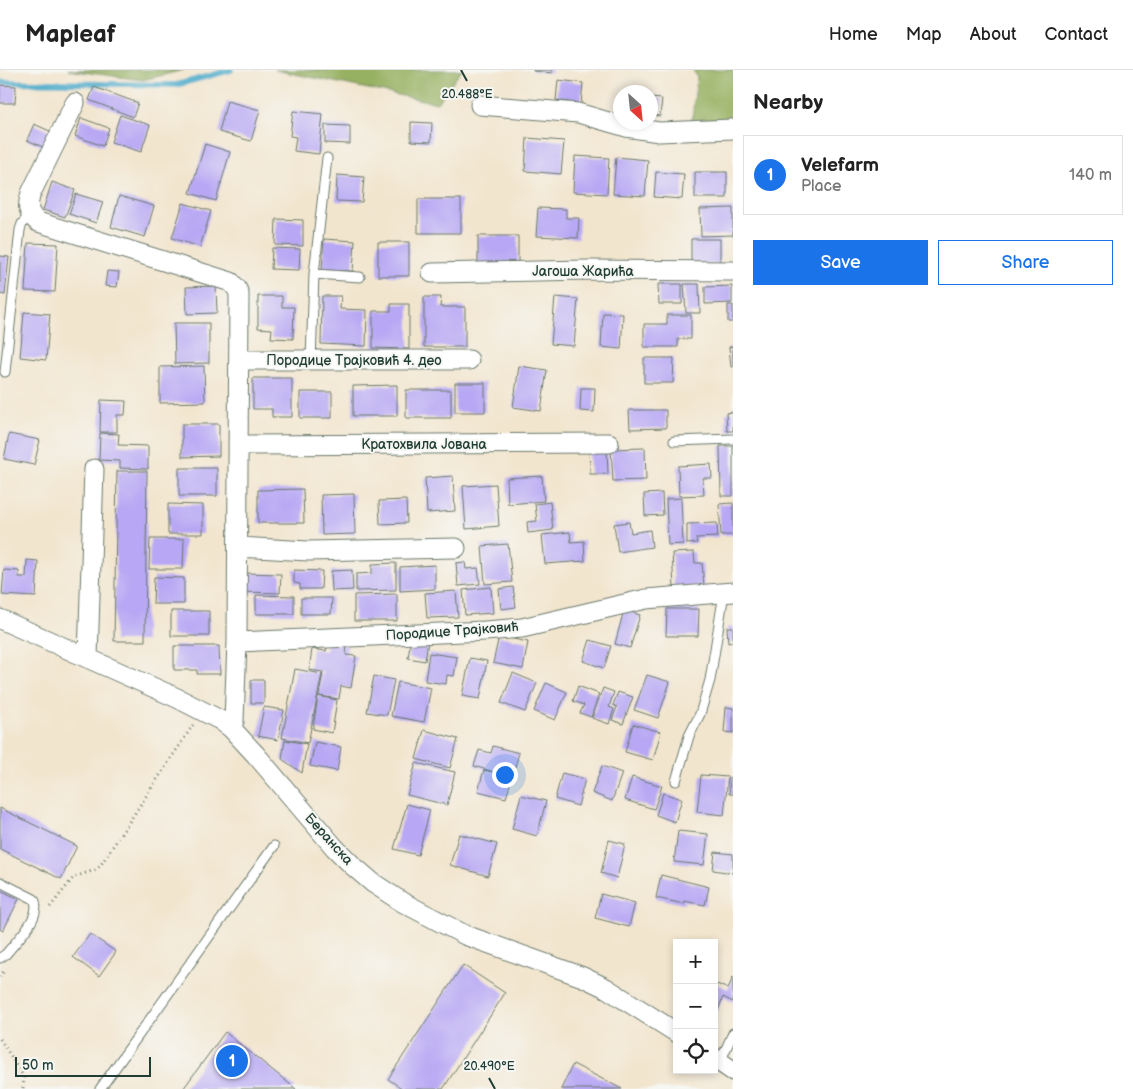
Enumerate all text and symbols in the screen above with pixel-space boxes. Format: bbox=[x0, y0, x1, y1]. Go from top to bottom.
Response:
text: Mapleaf bbox=[25, 20, 116, 49]
text: Home bbox=[829, 24, 878, 45]
text: Map bbox=[906, 24, 942, 45]
text: About bbox=[970, 24, 1017, 45]
text: Contact bbox=[1045, 24, 1108, 45]
north arrow bbox=[613, 85, 658, 130]
text: 20.488°E bbox=[441, 87, 493, 102]
text: Nearby bbox=[753, 90, 823, 115]
text: Velefarm bbox=[801, 154, 879, 177]
text: 1 bbox=[767, 166, 773, 185]
text: 140 m bbox=[1069, 166, 1112, 185]
text: Place bbox=[801, 177, 842, 196]
button: Save bbox=[753, 240, 928, 285]
button: Share bbox=[938, 240, 1113, 285]
street label: Јагоша Жарића bbox=[532, 263, 635, 280]
street label: Породице Трајковић 4. део bbox=[266, 352, 442, 369]
street label: Кратохвила Јована bbox=[361, 436, 488, 453]
street label: Породице Трајковић bbox=[385, 618, 519, 644]
your location bbox=[492, 762, 518, 788]
street label: Беранска bbox=[301, 810, 357, 869]
map controls bbox=[673, 939, 718, 1074]
button: + bbox=[673, 939, 718, 984]
button: − bbox=[673, 984, 718, 1029]
button: locate bbox=[673, 1029, 718, 1074]
pin: 1 bbox=[216, 1042, 248, 1080]
scale bar bbox=[15, 1054, 151, 1077]
text: 50 m bbox=[22, 1057, 54, 1074]
text: 20.490°E bbox=[463, 1059, 515, 1074]

